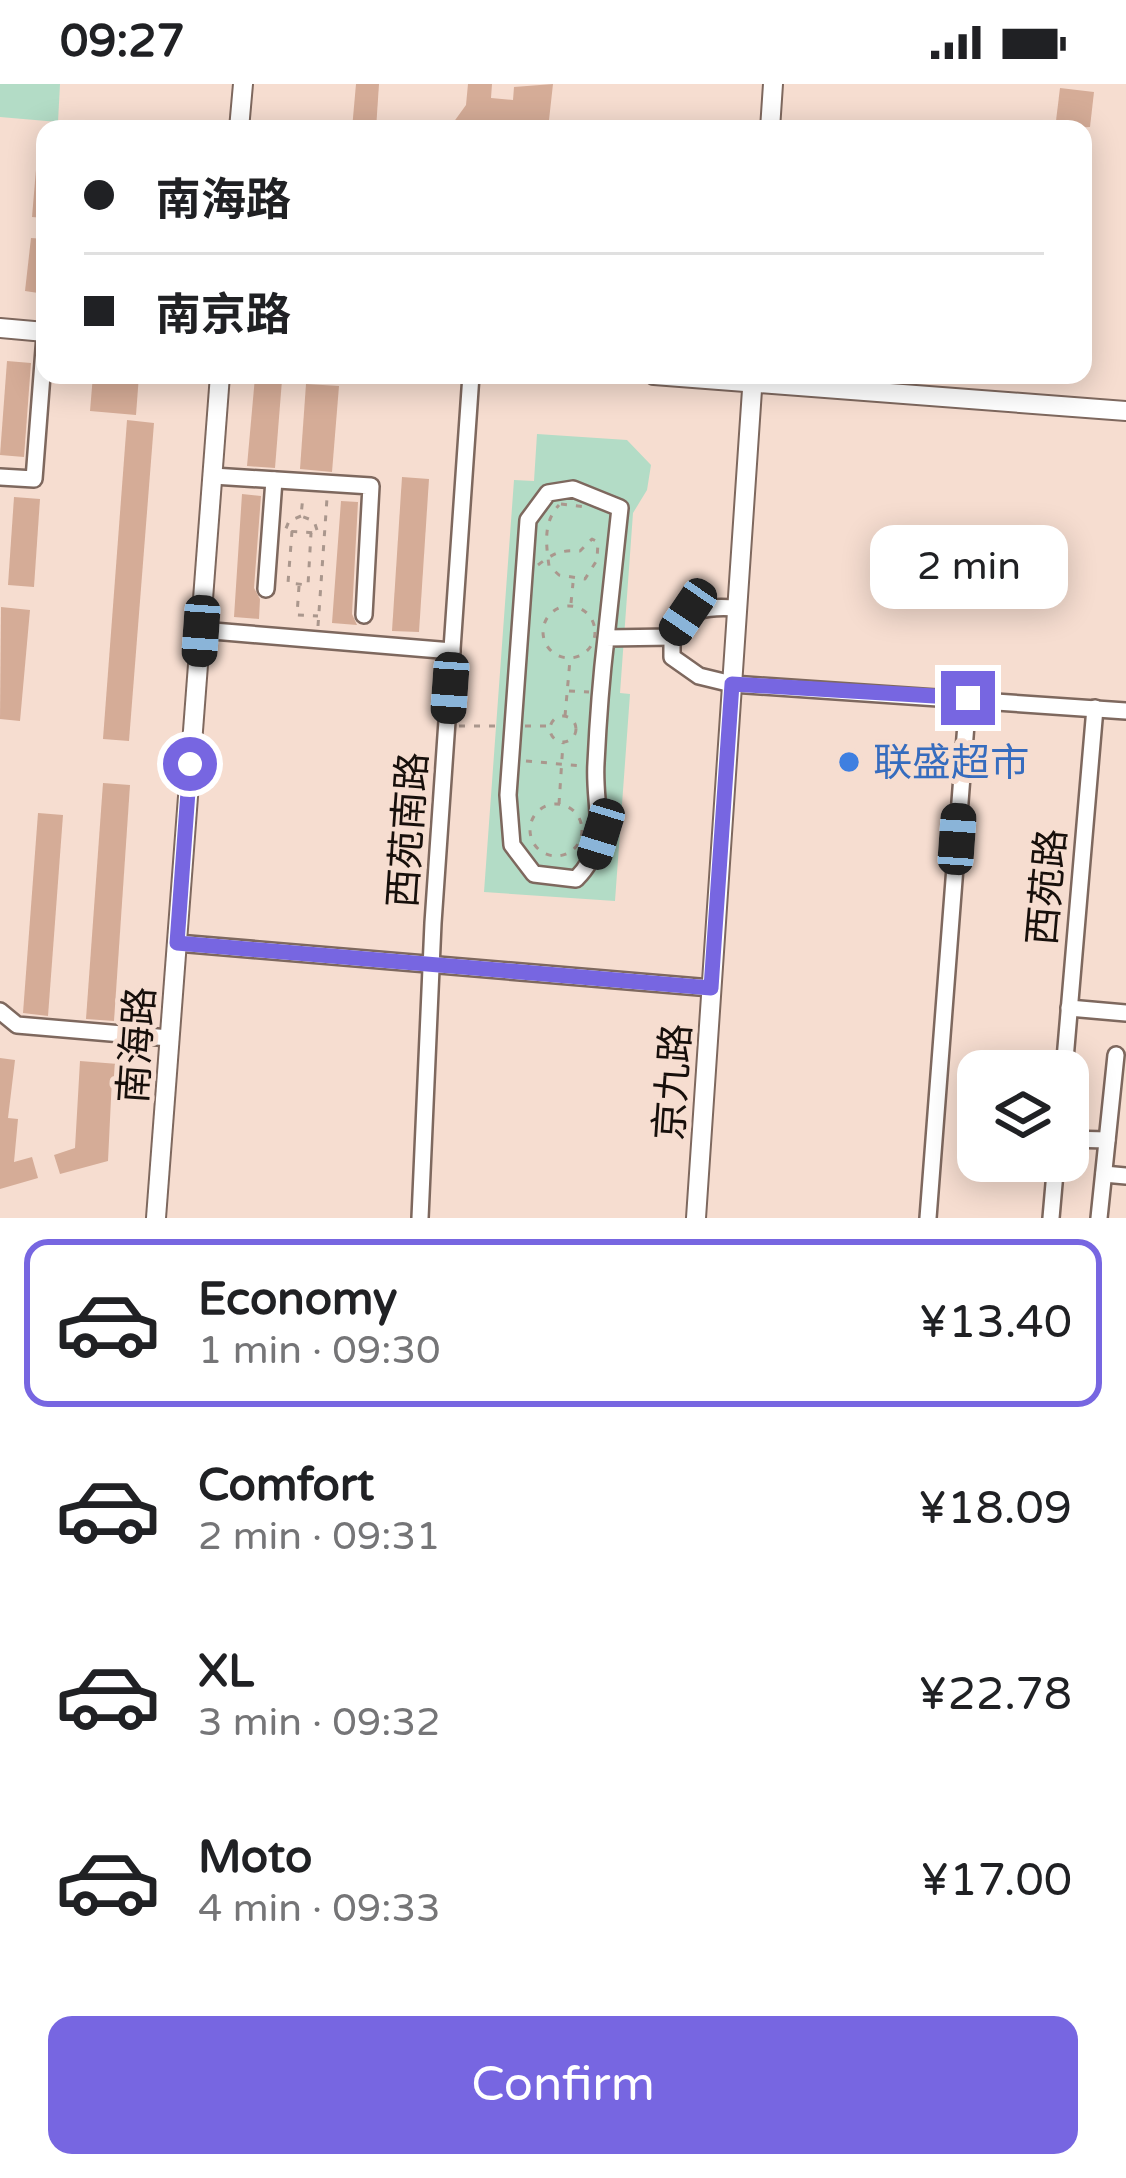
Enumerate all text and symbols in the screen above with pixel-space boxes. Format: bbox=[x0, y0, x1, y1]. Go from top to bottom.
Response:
text: 09:27 bbox=[60, 15, 185, 69]
text: 南海路 bbox=[156, 174, 291, 228]
text: 南京路 bbox=[156, 289, 291, 343]
callout: 2 min bbox=[869, 524, 1067, 608]
text: 2 min bbox=[917, 543, 1021, 590]
car bbox=[653, 572, 723, 652]
car bbox=[181, 594, 221, 668]
car bbox=[430, 651, 470, 725]
route end bbox=[941, 671, 995, 725]
route start bbox=[163, 737, 217, 791]
place label: 联盛超市 bbox=[873, 740, 1029, 787]
marker: 联盛超市 bbox=[836, 749, 862, 775]
street label: 西苑南路 bbox=[380, 751, 437, 910]
car bbox=[573, 794, 629, 874]
car bbox=[937, 802, 977, 876]
street label: 西苑路 bbox=[1019, 827, 1076, 947]
street label: 南海路 bbox=[110, 985, 165, 1105]
street label: 京九路 bbox=[646, 1022, 701, 1142]
map controls bbox=[957, 1050, 1089, 1182]
button: layers bbox=[957, 1050, 1089, 1182]
icon: car bbox=[54, 1269, 162, 1377]
text: Economy bbox=[198, 1273, 397, 1327]
text: ¥13.40 bbox=[919, 1296, 1072, 1350]
text: 1 min · 09:30 bbox=[198, 1327, 440, 1374]
icon: car bbox=[54, 1455, 162, 1563]
text: Comfort bbox=[198, 1459, 374, 1513]
text: ¥18.09 bbox=[918, 1482, 1072, 1536]
text: 2 min · 09:31 bbox=[198, 1513, 440, 1560]
icon: car bbox=[54, 1641, 162, 1749]
text: XL bbox=[198, 1645, 254, 1699]
text: ¥22.78 bbox=[918, 1668, 1072, 1722]
text: 3 min · 09:32 bbox=[198, 1699, 440, 1746]
icon: car bbox=[54, 1827, 162, 1935]
text: Moto bbox=[198, 1831, 312, 1885]
text: ¥17.00 bbox=[920, 1854, 1072, 1908]
text: 4 min · 09:33 bbox=[198, 1885, 440, 1932]
button: Confirm bbox=[48, 2016, 1078, 2154]

